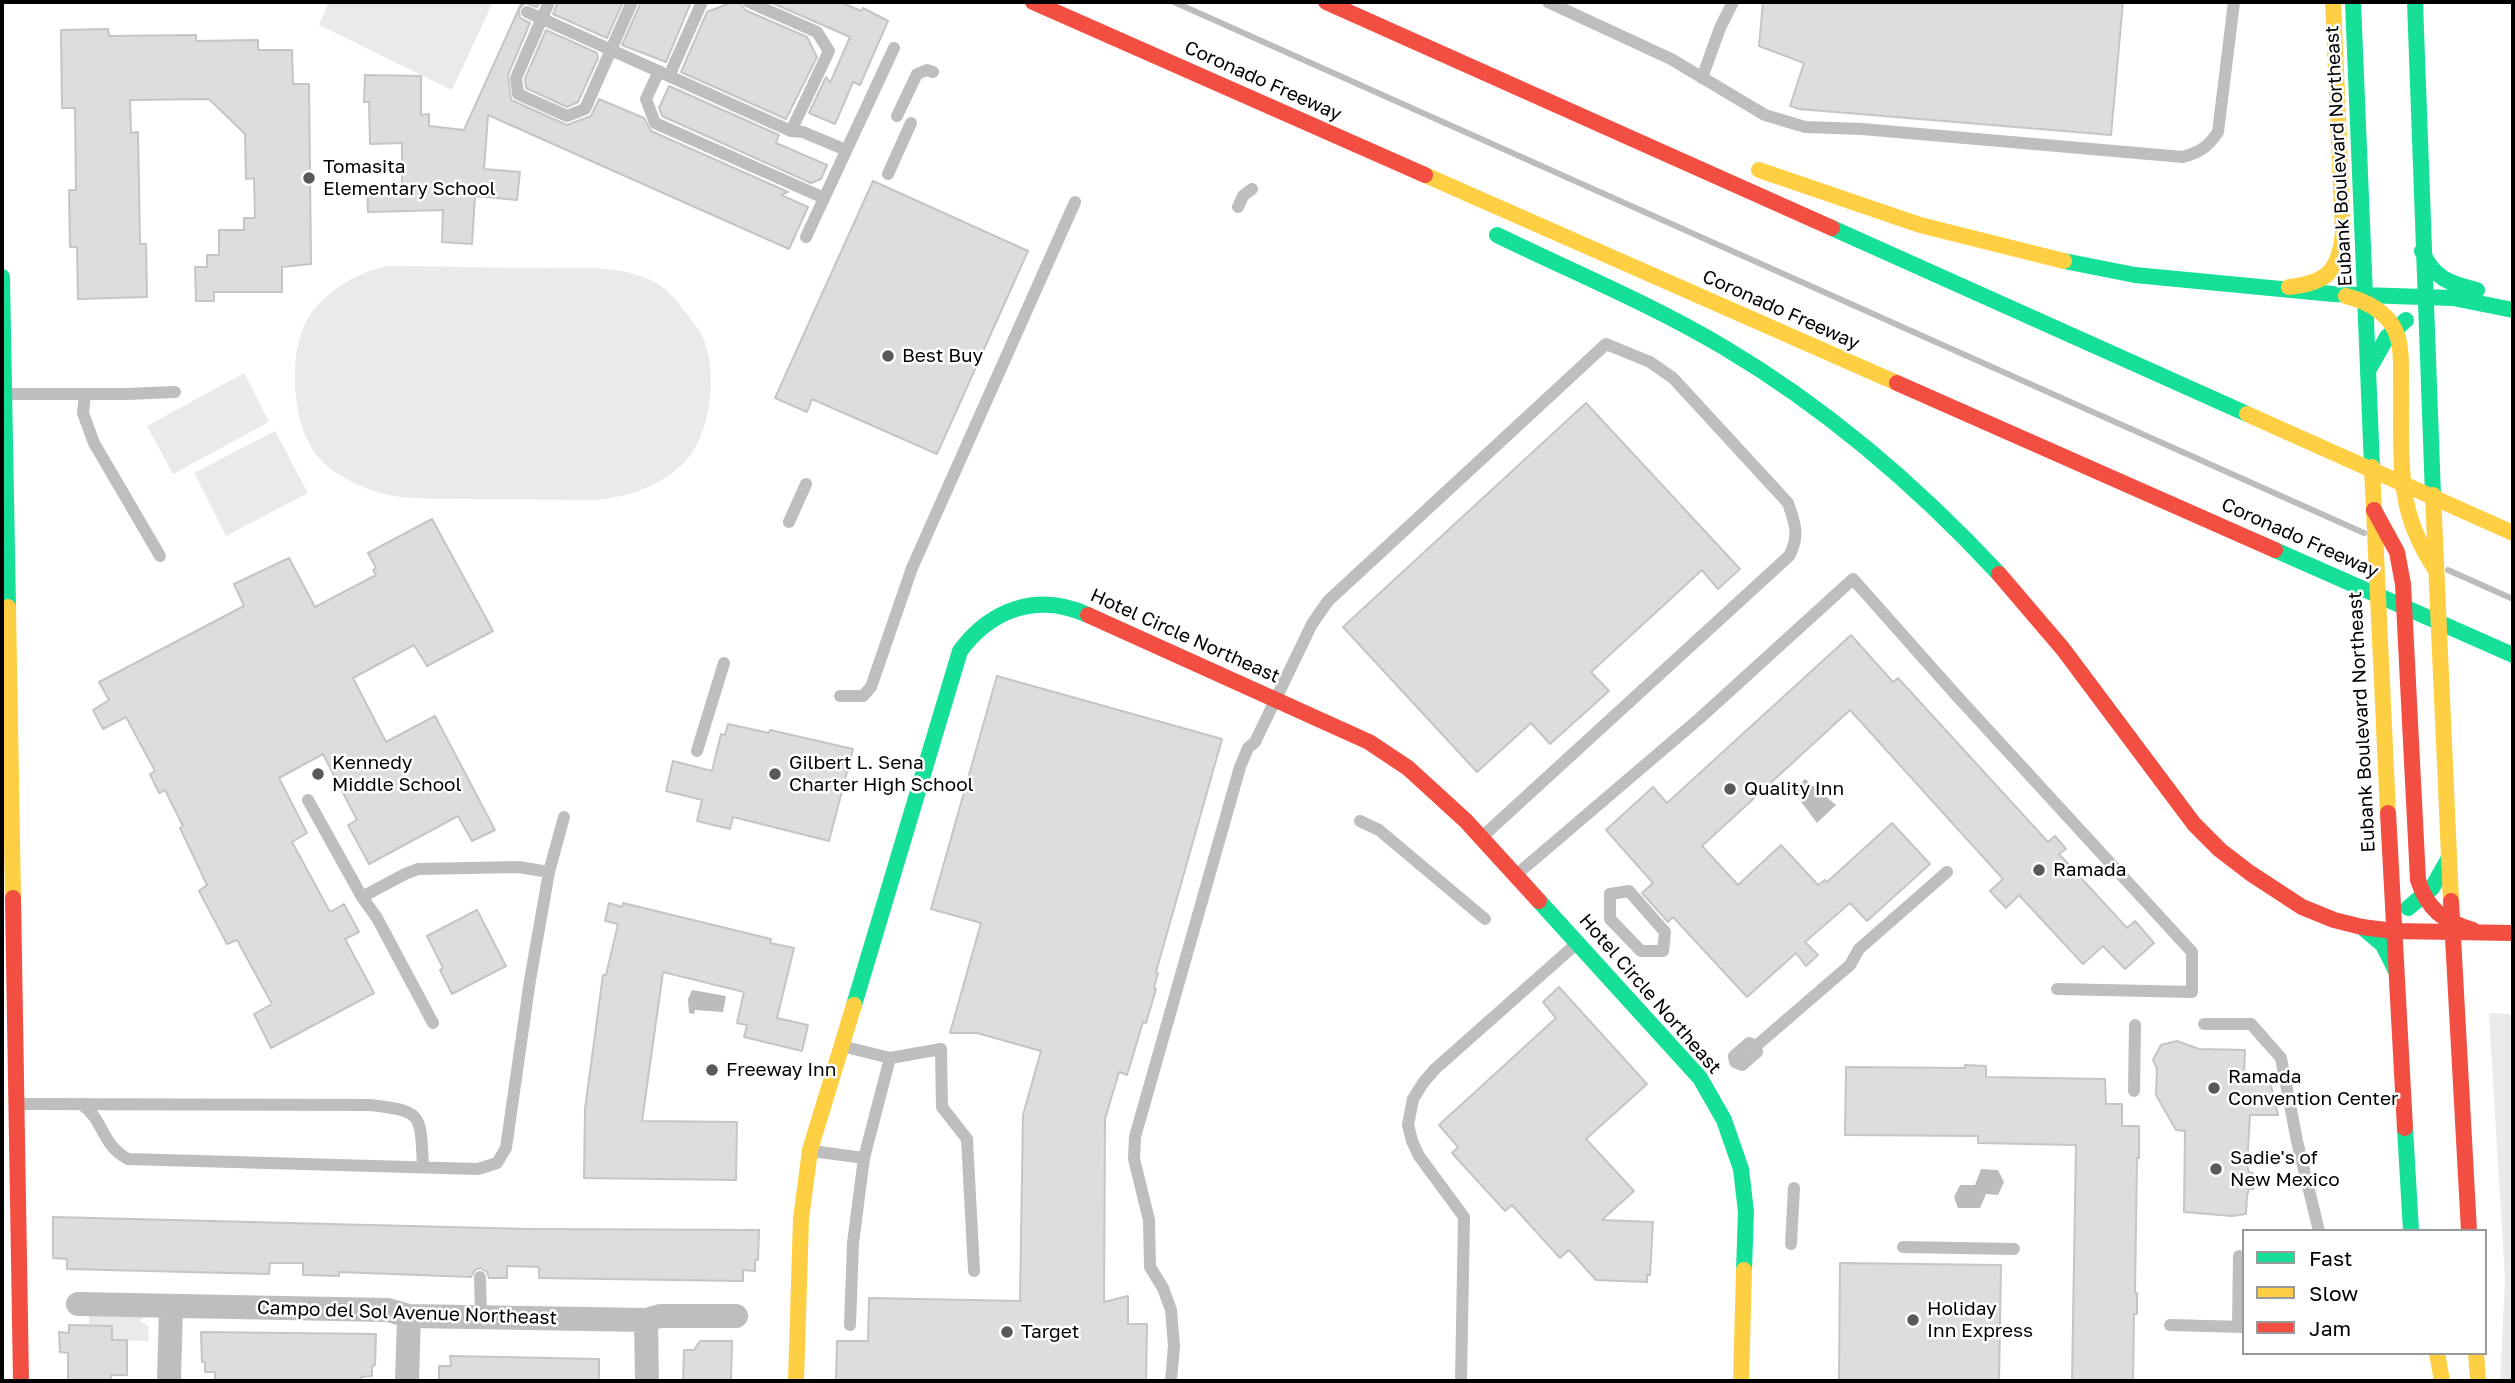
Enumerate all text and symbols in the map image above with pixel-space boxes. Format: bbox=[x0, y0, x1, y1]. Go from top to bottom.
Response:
street label: Eubank Boulevard Northeast bbox=[2321, 25, 2357, 287]
street label: Coronado Freeway bbox=[1181, 36, 1345, 126]
place label: Tomasita Elementary School bbox=[323, 156, 496, 200]
marker: Tomasita Elementary School bbox=[301, 170, 317, 186]
street label: Coronado Freeway bbox=[1699, 265, 1863, 355]
place label: Best Buy bbox=[902, 345, 983, 367]
marker: Best Buy bbox=[880, 348, 896, 364]
street label: Coronado Freeway bbox=[2218, 493, 2382, 583]
street label: Hotel Circle Northeast bbox=[1087, 584, 1283, 688]
street label: Eubank Boulevard Northeast bbox=[2344, 591, 2380, 853]
place label: Kennedy Middle School bbox=[332, 752, 462, 796]
place label: Gilbert L. Sena Charter High School bbox=[789, 752, 974, 796]
marker: Kennedy Middle School bbox=[310, 766, 326, 782]
marker: Gilbert L. Sena Charter High School bbox=[767, 766, 783, 782]
place label: Quality Inn bbox=[1744, 778, 1844, 800]
marker: Quality Inn bbox=[1722, 781, 1738, 797]
place label: Ramada bbox=[2053, 859, 2126, 881]
marker: Ramada bbox=[2031, 862, 2047, 878]
street label: Hotel Circle Northeast bbox=[1574, 909, 1726, 1079]
place label: Freeway Inn bbox=[726, 1059, 836, 1081]
marker: Freeway Inn bbox=[704, 1062, 720, 1078]
place label: Ramada Convention Center bbox=[2228, 1066, 2398, 1110]
marker: Ramada Convention Center bbox=[2206, 1080, 2222, 1096]
place label: Sadie's of New Mexico bbox=[2230, 1147, 2340, 1191]
marker: Sadie's of New Mexico bbox=[2208, 1161, 2224, 1177]
legend bbox=[2242, 1229, 2487, 1355]
text: Fast bbox=[2309, 1245, 2352, 1271]
text: Slow bbox=[2309, 1280, 2358, 1306]
street label: Campo del Sol Avenue Northeast bbox=[256, 1296, 558, 1330]
place label: Holiday Inn Express bbox=[1927, 1298, 2033, 1342]
marker: Holiday Inn Express bbox=[1905, 1312, 1921, 1328]
text: Jam bbox=[2309, 1315, 2351, 1341]
place label: Target bbox=[1021, 1321, 1079, 1343]
marker: Target bbox=[999, 1324, 1015, 1340]

